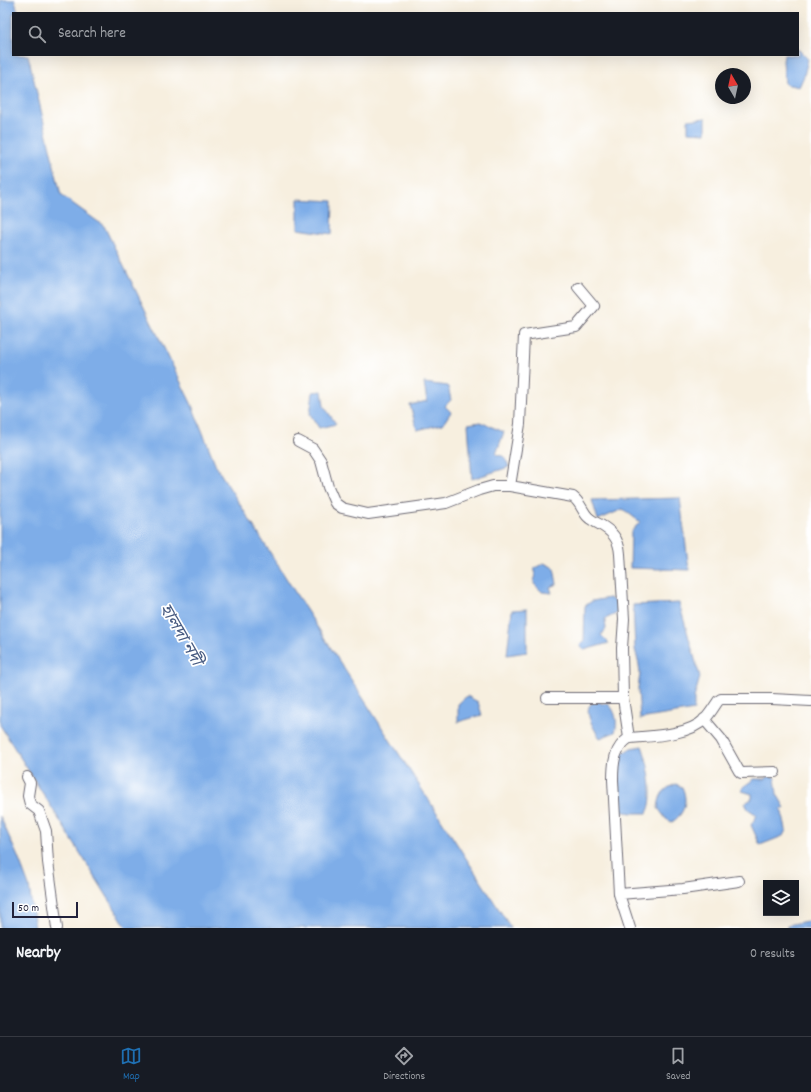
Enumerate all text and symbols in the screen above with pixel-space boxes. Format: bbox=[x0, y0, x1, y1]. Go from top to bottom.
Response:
search box bbox=[12, 12, 799, 56]
icon: search bbox=[26, 23, 48, 45]
text: Search here bbox=[58, 23, 126, 45]
north arrow bbox=[715, 68, 751, 104]
water label: হালদা নদী bbox=[152, 600, 209, 674]
map controls bbox=[763, 880, 799, 916]
button: layers bbox=[763, 880, 799, 916]
scale bar bbox=[12, 900, 78, 919]
text: 50 m bbox=[18, 901, 39, 917]
text: Nearby bbox=[16, 942, 60, 966]
text: 0 results bbox=[750, 945, 795, 964]
tab: Map bbox=[120, 1045, 142, 1085]
tab: Directions bbox=[383, 1045, 425, 1085]
tab: Saved bbox=[666, 1045, 691, 1085]

